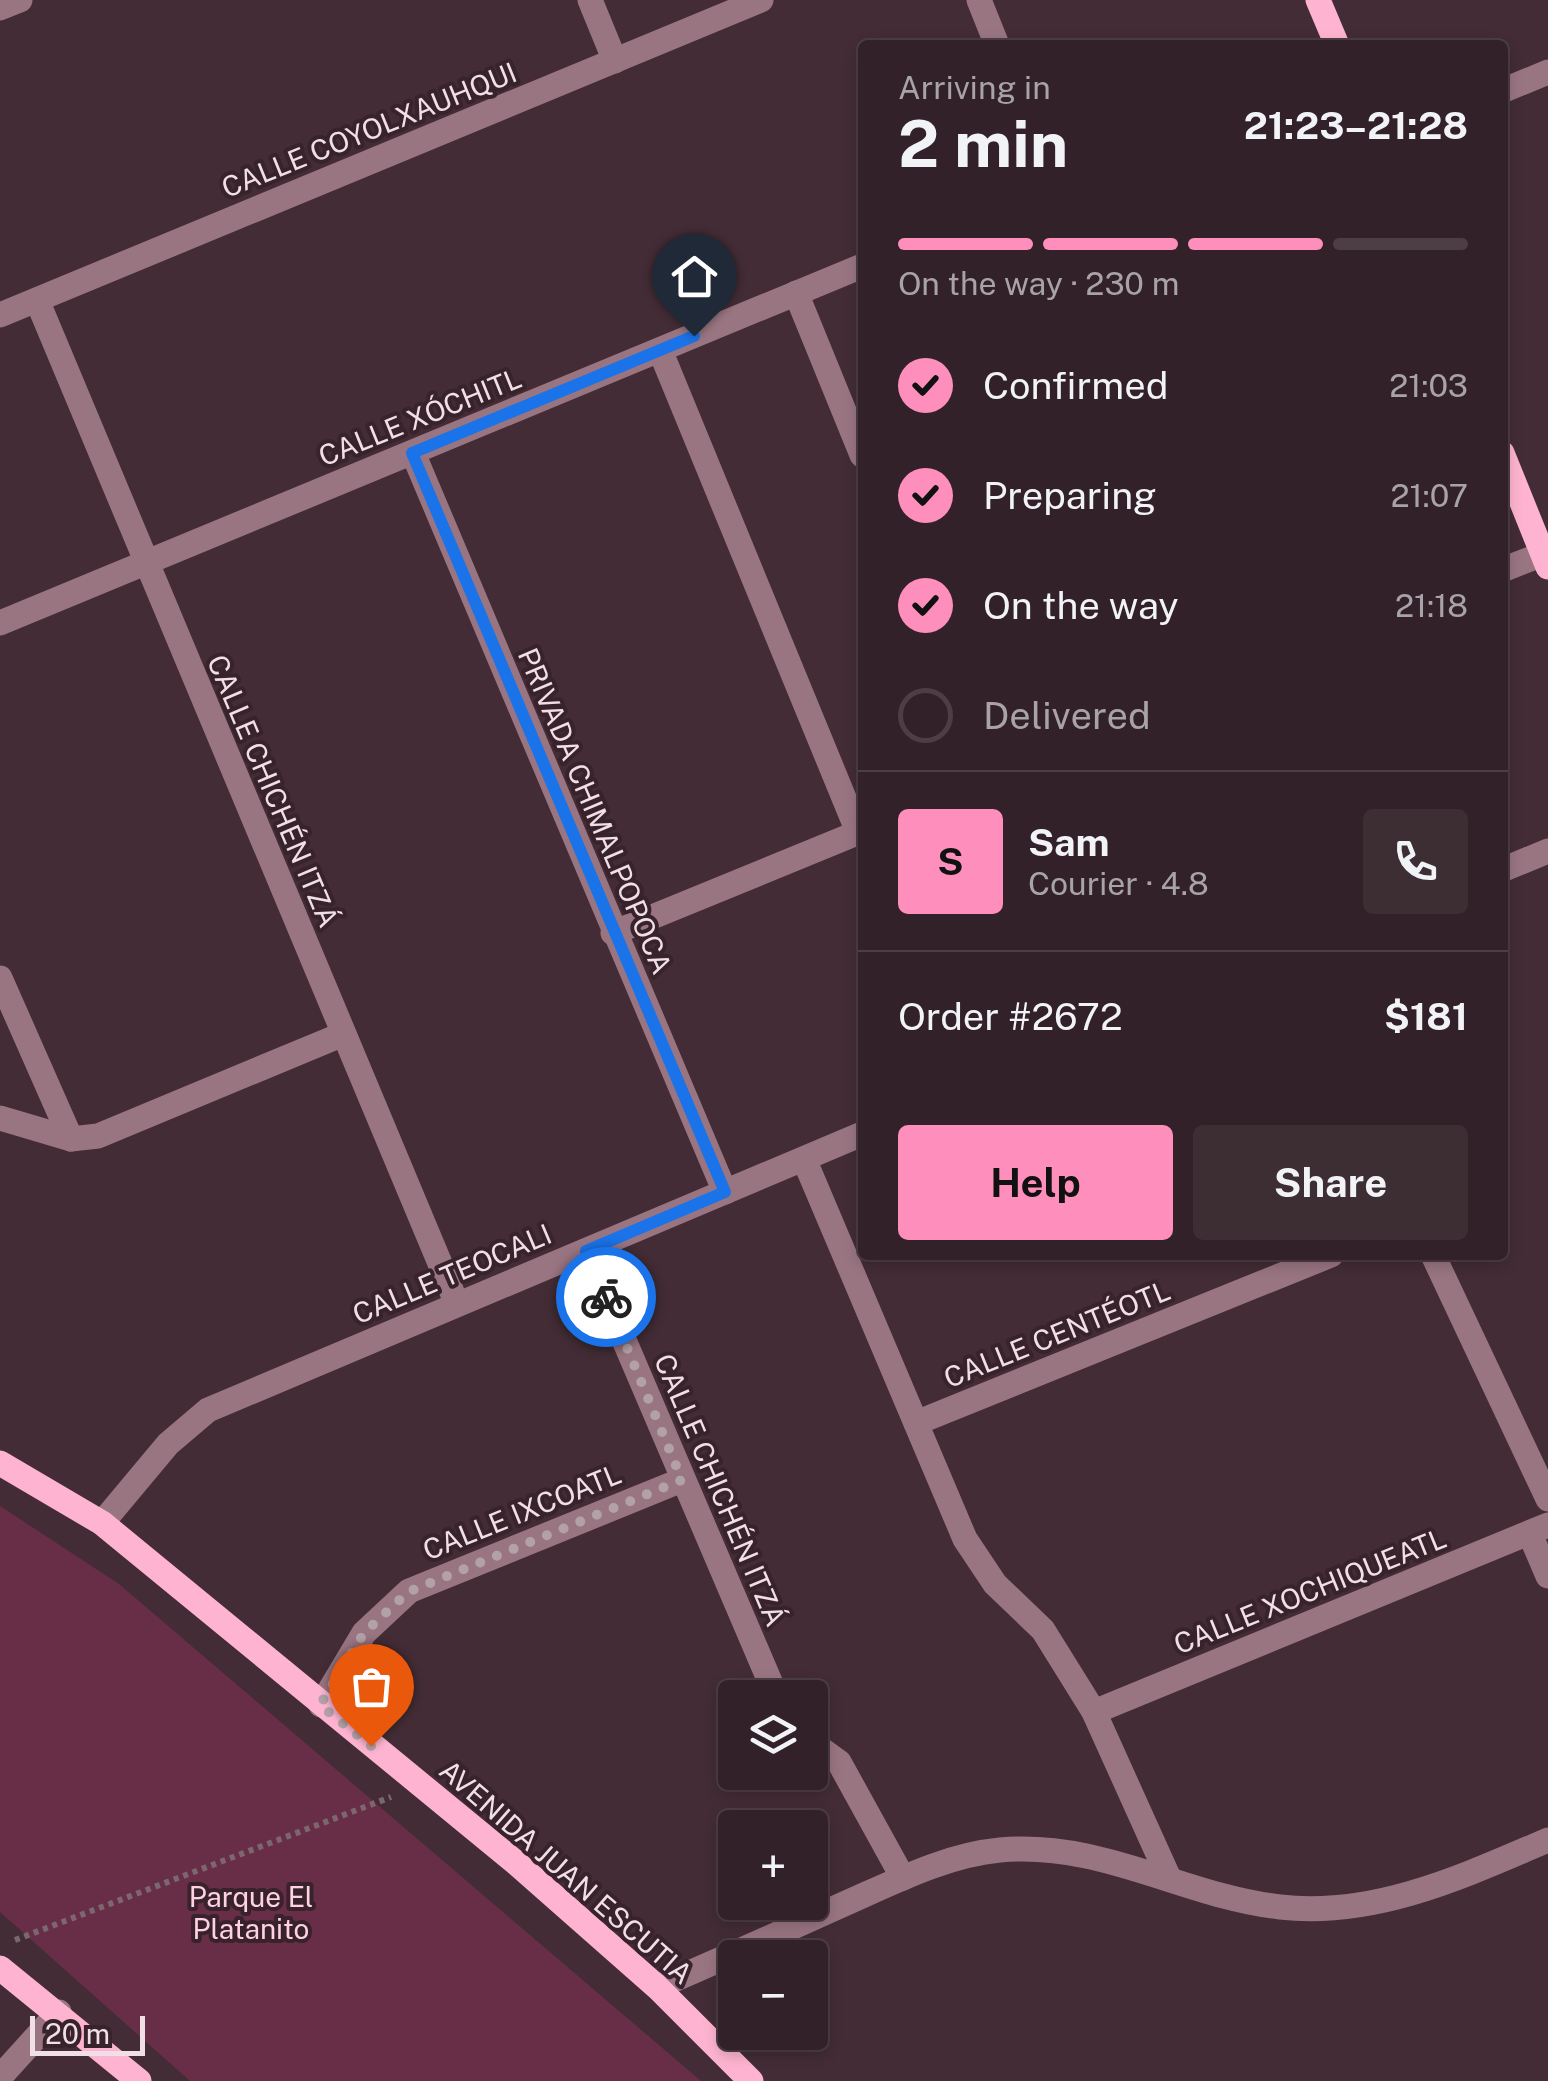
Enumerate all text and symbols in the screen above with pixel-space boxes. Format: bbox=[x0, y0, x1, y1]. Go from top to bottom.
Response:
street label: CALLE COYOLXAUHQUI bbox=[217, 55, 521, 204]
text: Arriving in bbox=[898, 69, 1051, 106]
text: 21:23–21:28 bbox=[1244, 103, 1468, 148]
text: 2 min bbox=[898, 105, 1068, 182]
pin bbox=[652, 234, 737, 337]
icon: home bbox=[667, 249, 722, 304]
text: On the way · 230 m bbox=[898, 265, 1179, 302]
icon: check bbox=[898, 358, 953, 413]
street label: CALLE XÓCHITL bbox=[314, 361, 526, 472]
text: Confirmed bbox=[983, 363, 1168, 408]
text: 21:03 bbox=[1389, 367, 1468, 404]
icon: check bbox=[898, 468, 953, 523]
text: Preparing bbox=[983, 473, 1157, 518]
text: 21:07 bbox=[1390, 477, 1468, 514]
icon: check bbox=[898, 578, 953, 633]
text: On the way bbox=[983, 583, 1179, 628]
text: 21:18 bbox=[1395, 587, 1468, 624]
street label: PRIVADA CHIMALPOPOCA bbox=[512, 643, 679, 979]
street label: CALLE CHICHÉN ITZÁ bbox=[201, 650, 346, 932]
text: Delivered bbox=[983, 693, 1151, 738]
button: phone bbox=[1363, 809, 1468, 914]
text: Sam bbox=[1028, 820, 1110, 865]
text: S bbox=[937, 839, 964, 884]
text: Courier · 4.8 bbox=[1028, 865, 1209, 902]
text: Order #2672 bbox=[898, 994, 1123, 1039]
text: $181 bbox=[1384, 994, 1468, 1039]
button: Help bbox=[898, 1125, 1173, 1240]
button: Share bbox=[1193, 1125, 1468, 1240]
street label: CALLE TEOCALI bbox=[348, 1217, 556, 1330]
courier bbox=[556, 1247, 656, 1347]
icon: bike bbox=[579, 1270, 634, 1325]
street label: CALLE CENTÉOTL bbox=[939, 1273, 1175, 1394]
street label: CALLE CHICHÉN ITZÁ bbox=[648, 1349, 793, 1631]
street label: CALLE IXCOATL bbox=[418, 1457, 626, 1566]
street label: CALLE XOCHIQUEATL bbox=[1169, 1521, 1451, 1660]
pin bbox=[329, 1644, 414, 1747]
icon: bag bbox=[344, 1659, 399, 1714]
map controls bbox=[718, 1680, 828, 2050]
button: layers bbox=[718, 1680, 828, 1790]
street label: AVENIDA JUAN ESCUTIA bbox=[433, 1753, 699, 1990]
button: + bbox=[718, 1810, 828, 1920]
park label: Parque El Platanito bbox=[189, 1880, 313, 1945]
button: − bbox=[718, 1940, 828, 2050]
scale bar bbox=[30, 2011, 145, 2056]
text: 20 m bbox=[45, 2017, 110, 2050]

